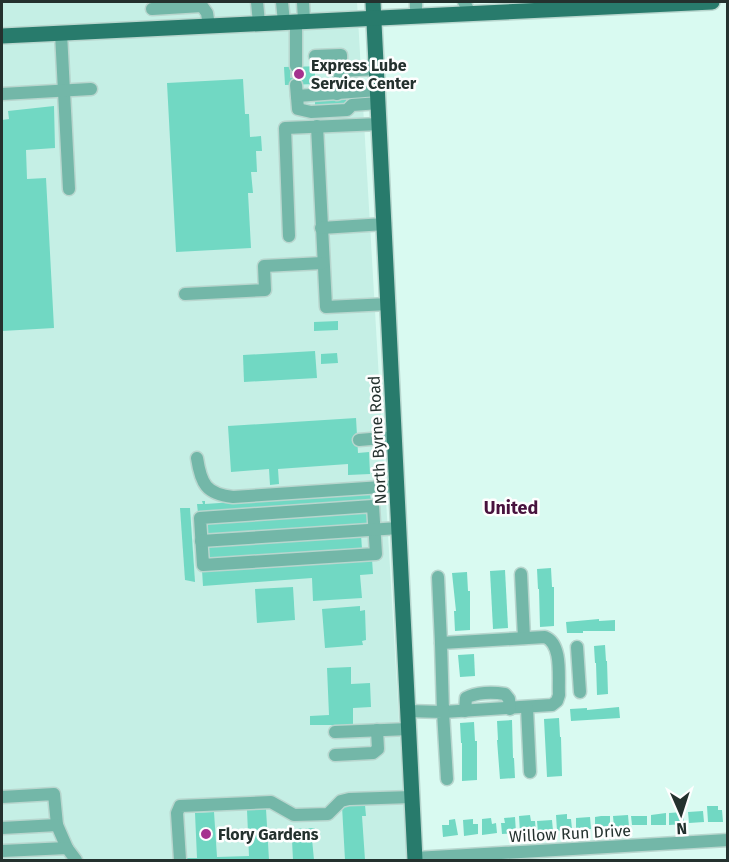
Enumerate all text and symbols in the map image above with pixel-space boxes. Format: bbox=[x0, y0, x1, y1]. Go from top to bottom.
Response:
place label: Express Lube Service Center bbox=[311, 56, 417, 93]
marker: Express Lube Service Center bbox=[292, 67, 306, 81]
street label: North Byrne Road bbox=[365, 375, 390, 505]
district label: United bbox=[484, 497, 538, 519]
north arrow bbox=[651, 784, 711, 844]
text: N bbox=[676, 819, 688, 838]
street label: Willow Run Drive bbox=[509, 821, 632, 846]
place label: Flory Gardens bbox=[218, 825, 319, 844]
marker: Flory Gardens bbox=[199, 827, 213, 841]

